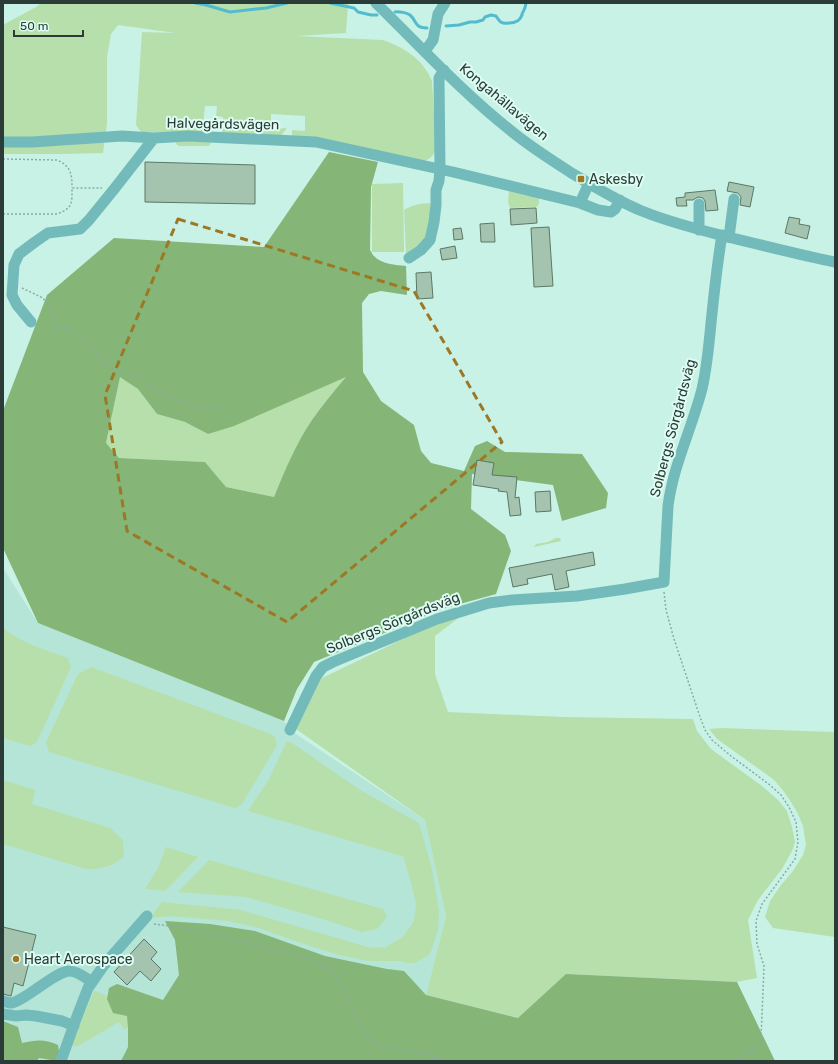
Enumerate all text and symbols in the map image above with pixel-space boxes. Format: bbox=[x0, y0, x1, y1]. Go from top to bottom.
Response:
scale bar bbox=[14, 12, 83, 38]
text: 50 m bbox=[20, 19, 48, 33]
street label: Kongahällavägen bbox=[456, 60, 552, 144]
street label: Halvegårdsvägen bbox=[166, 115, 280, 133]
place label: Askesby bbox=[589, 171, 643, 188]
marker: Askesby bbox=[576, 174, 586, 184]
street label: Solbergs Sörgårdsväg bbox=[646, 357, 700, 499]
street label: Solbergs Sörgårdsväg bbox=[324, 588, 462, 658]
place label: Heart Aerospace bbox=[24, 951, 133, 968]
marker: Heart Aerospace bbox=[11, 954, 21, 964]

